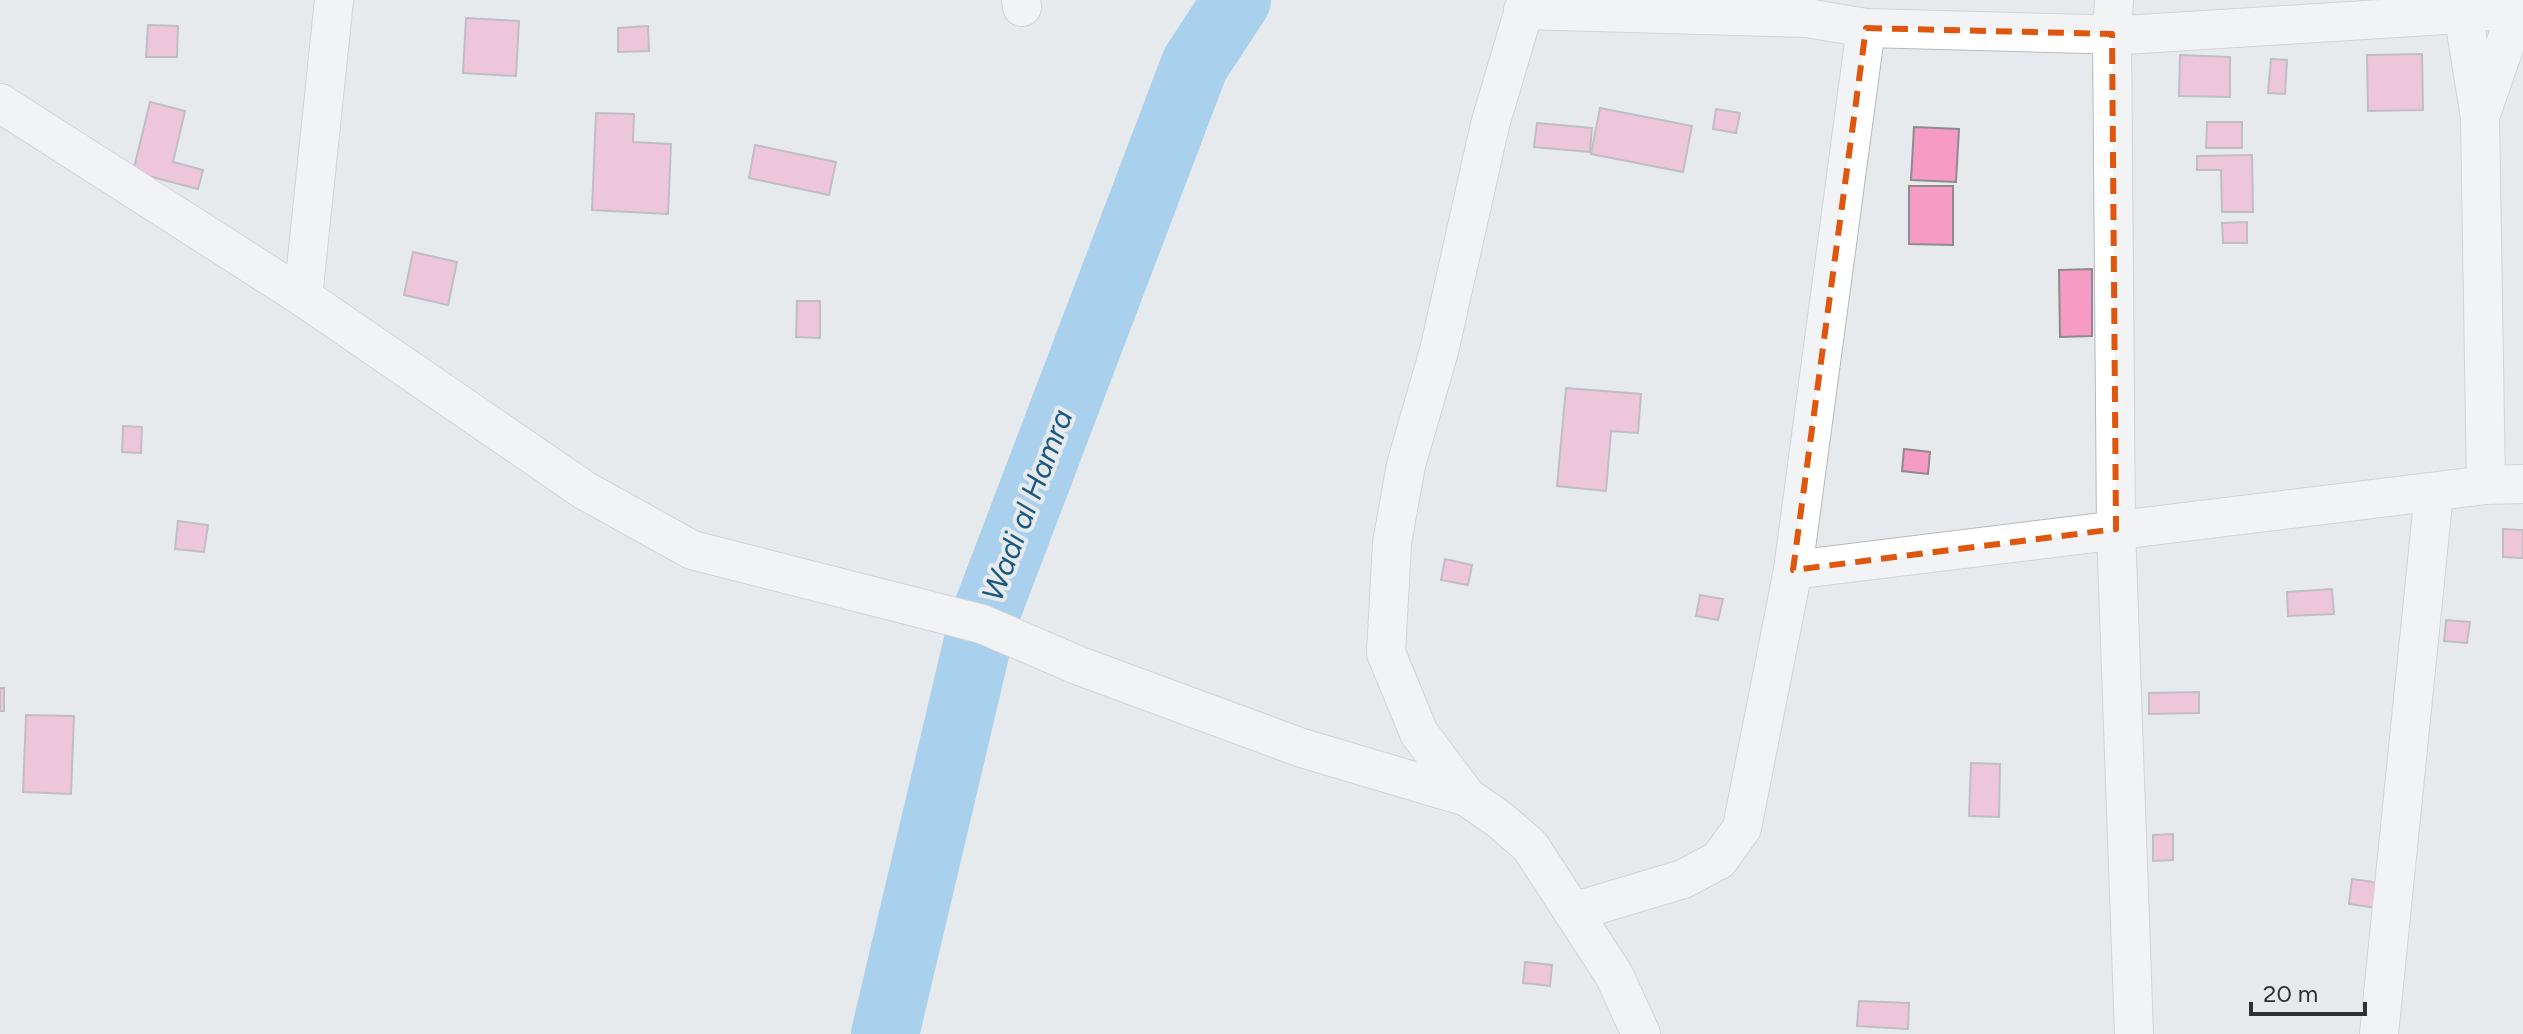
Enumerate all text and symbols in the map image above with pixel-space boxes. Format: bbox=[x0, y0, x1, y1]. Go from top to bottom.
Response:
water label: Wadi al Hamra bbox=[973, 404, 1081, 606]
scale bar bbox=[2251, 966, 2365, 1016]
text: 20 m bbox=[2263, 979, 2318, 1008]

